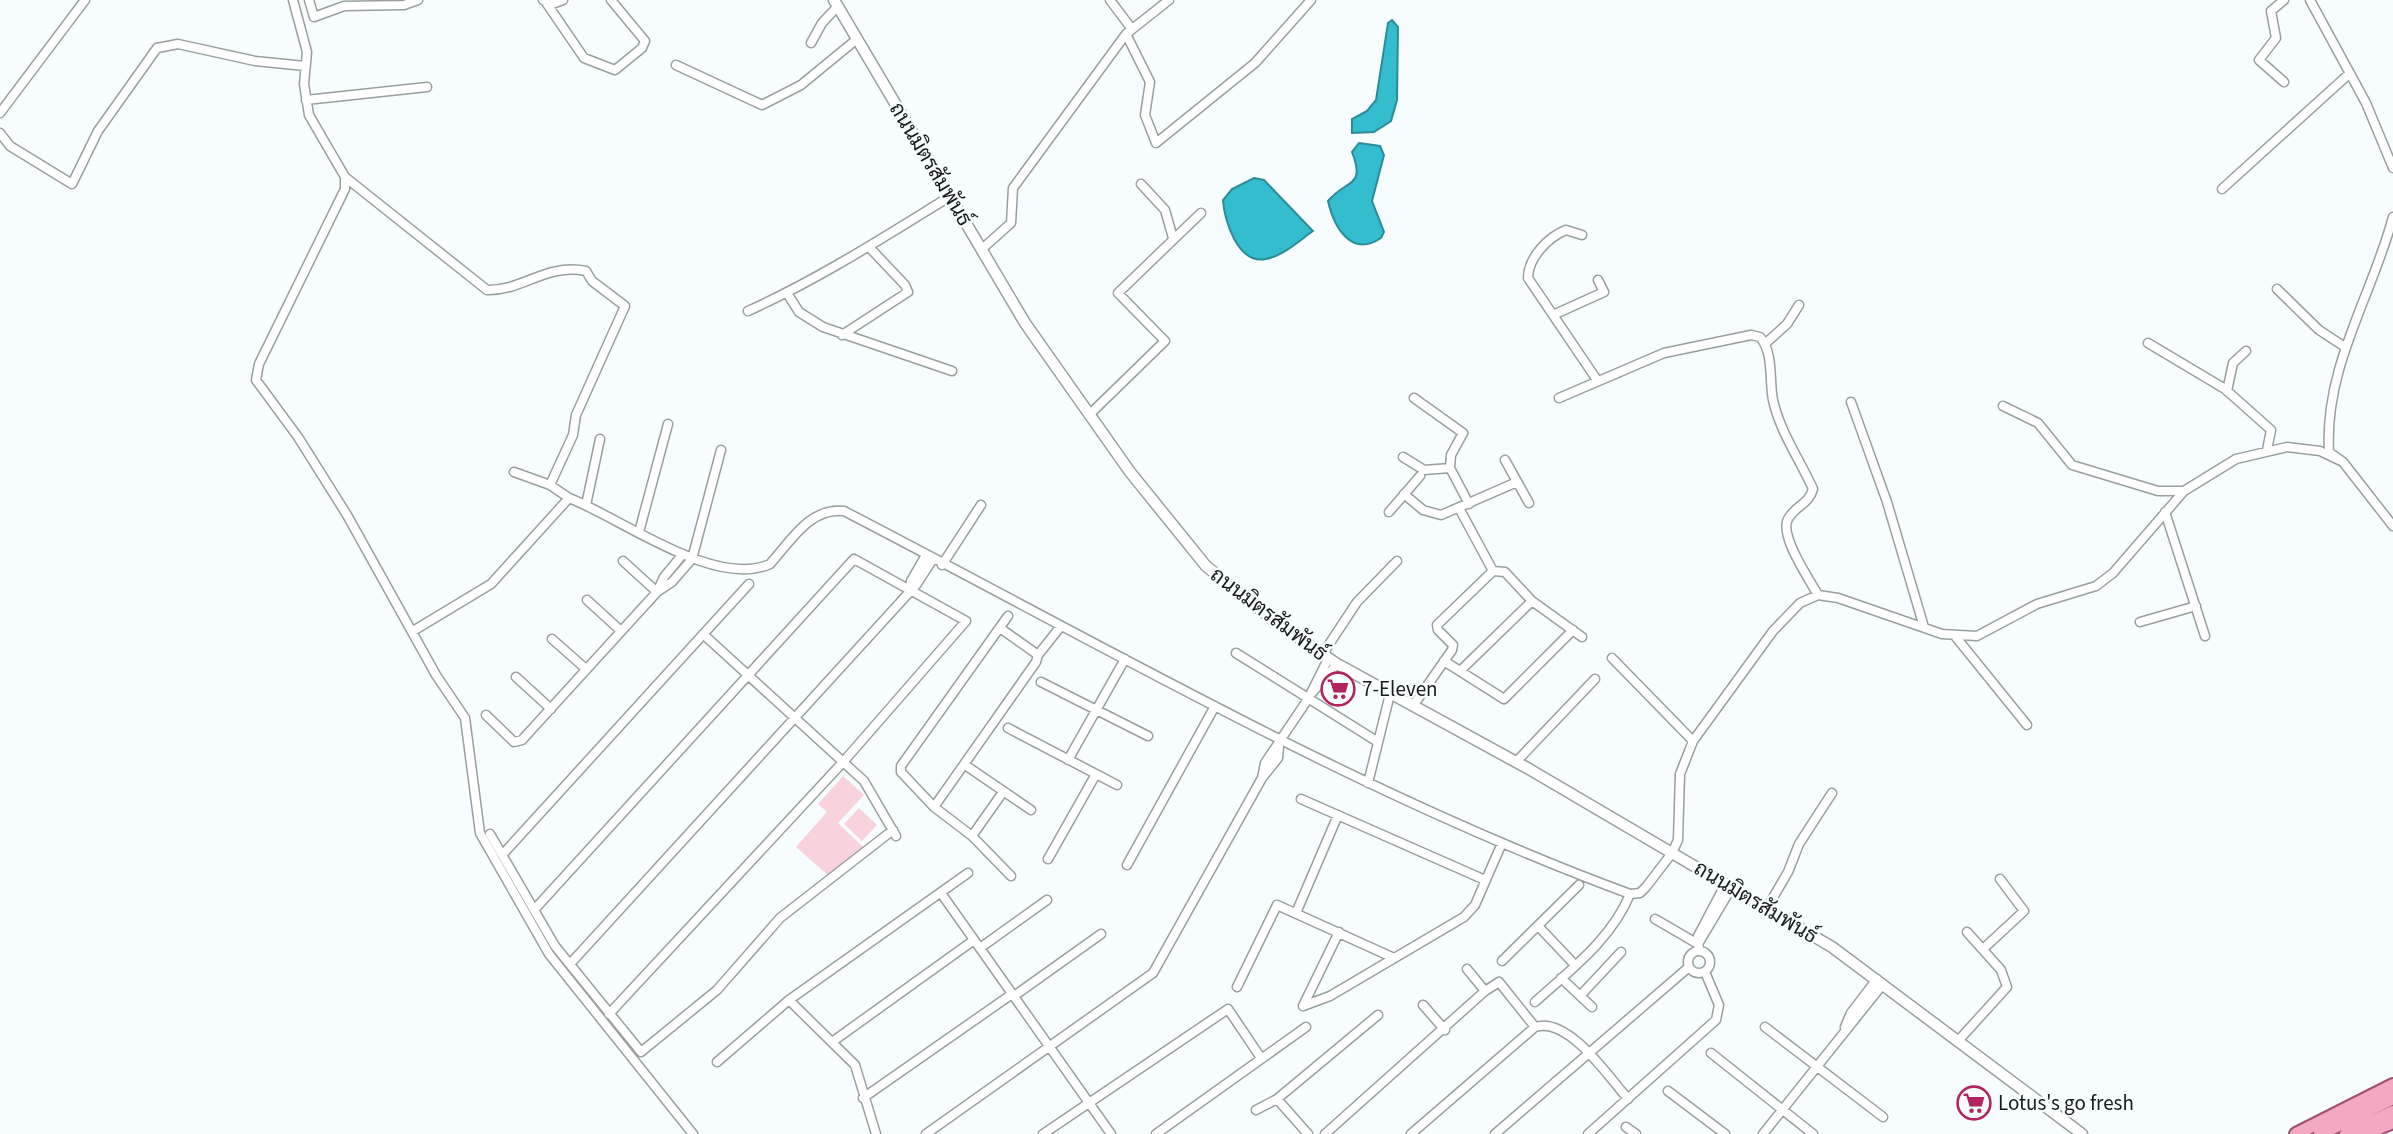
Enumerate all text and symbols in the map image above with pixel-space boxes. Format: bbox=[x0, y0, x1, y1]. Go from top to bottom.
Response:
street label: ถนนมิตรสัมพันธ์ bbox=[882, 96, 980, 232]
street label: ถนนมิตรสัมพันธ์ bbox=[1204, 560, 1334, 668]
supermarket icon: 7-Eleven bbox=[1319, 670, 1357, 708]
place label: 7-Eleven bbox=[1362, 674, 1438, 704]
street label: ถนนมิตรสัมพันธ์ bbox=[1688, 853, 1824, 951]
supermarket icon: Lotus's go fresh bbox=[1955, 1084, 1993, 1122]
place label: Lotus's go fresh bbox=[1998, 1088, 2134, 1118]

